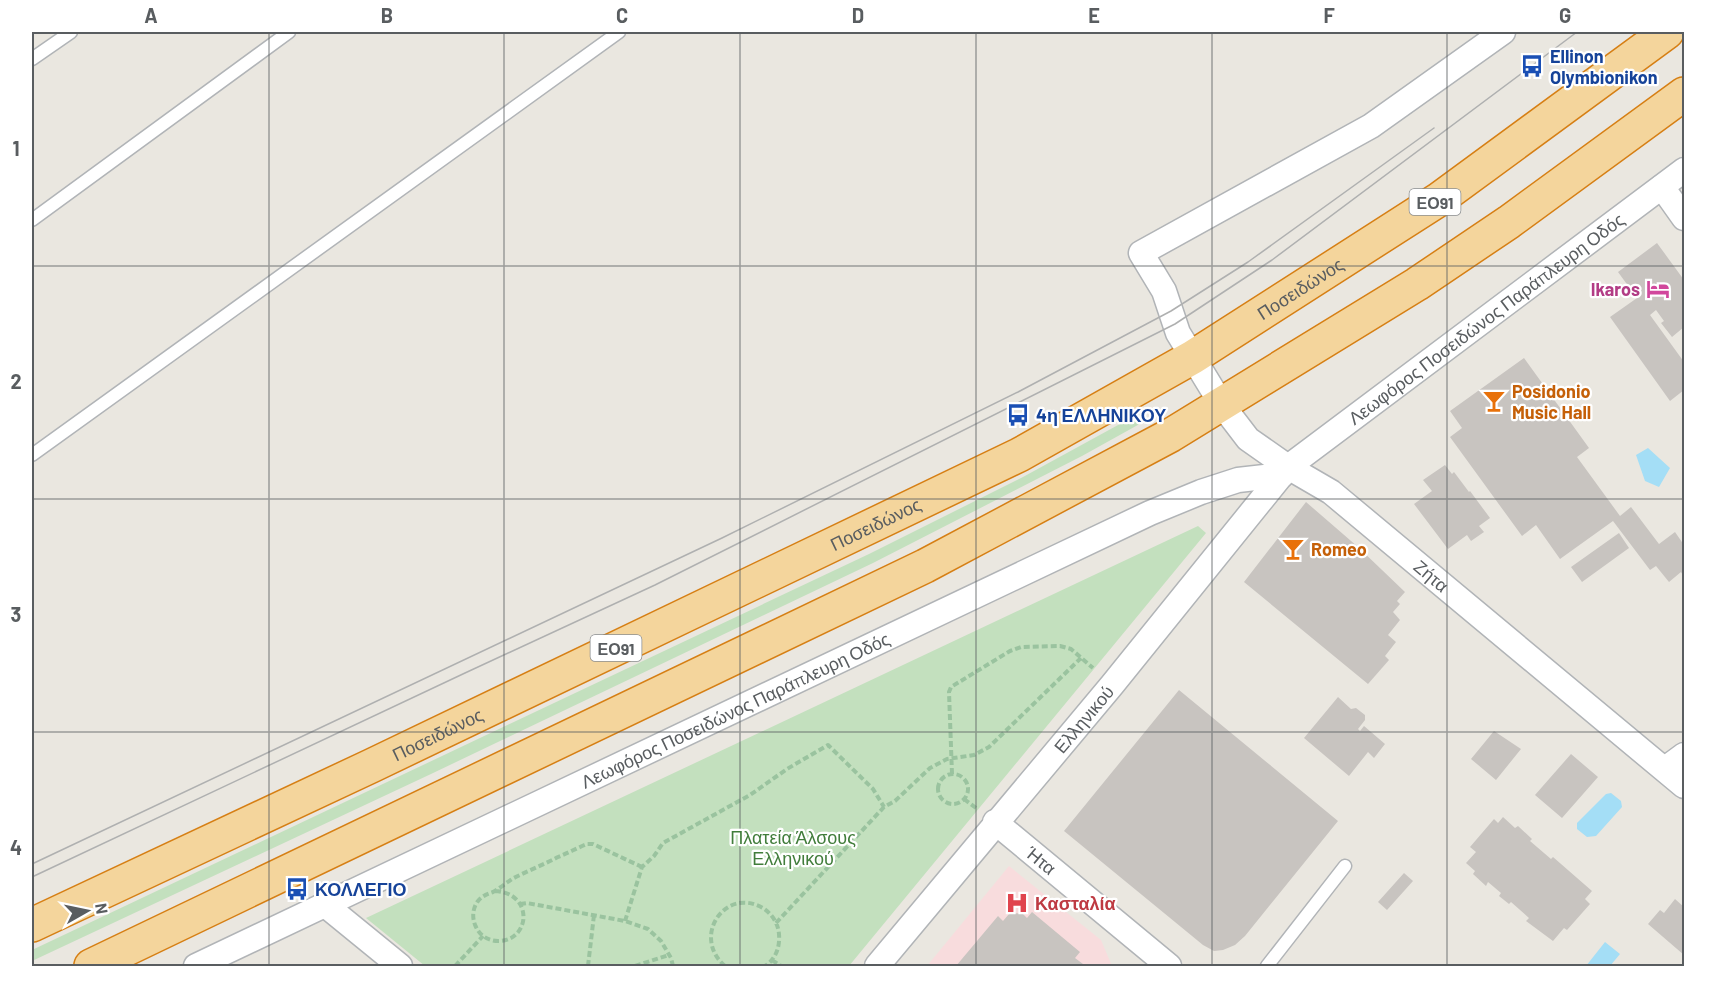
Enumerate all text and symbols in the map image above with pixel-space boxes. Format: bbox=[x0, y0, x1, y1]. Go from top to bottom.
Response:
text: A bbox=[144, 3, 158, 27]
text: B bbox=[381, 3, 393, 27]
text: C bbox=[616, 3, 628, 27]
text: D bbox=[852, 3, 864, 27]
text: E bbox=[1088, 3, 1100, 27]
text: F bbox=[1323, 3, 1335, 27]
text: G bbox=[1559, 3, 1571, 27]
place label: Ellinon Olymbionikon bbox=[1550, 45, 1658, 88]
bus stop icon: Ellinon Olymbionikon bbox=[1519, 53, 1545, 79]
text: 1 bbox=[12, 136, 20, 160]
road number: ΕΟ91 bbox=[1410, 189, 1460, 215]
street label: Λεωφόρος Ποσειδώνος Παράπλευρη Οδός bbox=[1344, 208, 1629, 429]
street label: Ποσειδώνος bbox=[1253, 253, 1347, 324]
hotel icon: Ikaros bbox=[1645, 276, 1671, 302]
place label: Ikaros bbox=[1591, 278, 1640, 300]
text: 2 bbox=[10, 369, 22, 393]
place label: Posidonio Music Hall bbox=[1512, 380, 1591, 423]
bar icon: Posidonio Music Hall bbox=[1481, 388, 1507, 414]
bus stop icon: 4η ΕΛΛΗΝΙΚΟΥ bbox=[1005, 402, 1031, 428]
place label: 4η ΕΛΛΗΝΙΚΟΥ bbox=[1036, 404, 1166, 426]
street label: Ποσειδώνος bbox=[827, 493, 925, 555]
bar icon: Romeo bbox=[1280, 536, 1306, 562]
place label: Romeo bbox=[1311, 538, 1367, 560]
street label: Ζήτα bbox=[1410, 555, 1453, 596]
text: 3 bbox=[11, 602, 21, 626]
street label: Λεωφόρος Ποσειδώνος Παράπλευρη Οδός bbox=[577, 627, 893, 793]
road number: ΕΟ91 bbox=[590, 635, 642, 661]
street label: Ελληνικού bbox=[1049, 681, 1118, 757]
street label: Ποσειδώνος bbox=[388, 703, 487, 765]
park label: Πλατεία Άλσους Ελληνικού bbox=[730, 826, 856, 869]
text: 4 bbox=[10, 835, 22, 859]
street label: Ήτα bbox=[1021, 841, 1061, 879]
bus stop icon: ΚΟΛΛΕΓΙΟ bbox=[284, 876, 310, 902]
place label: ΚΟΛΛΕΓΙΟ bbox=[315, 878, 407, 900]
north arrow bbox=[57, 881, 117, 941]
hospital icon: Κασταλία bbox=[1004, 890, 1030, 916]
place label: Κασταλία bbox=[1035, 892, 1116, 914]
text: N bbox=[92, 902, 113, 915]

